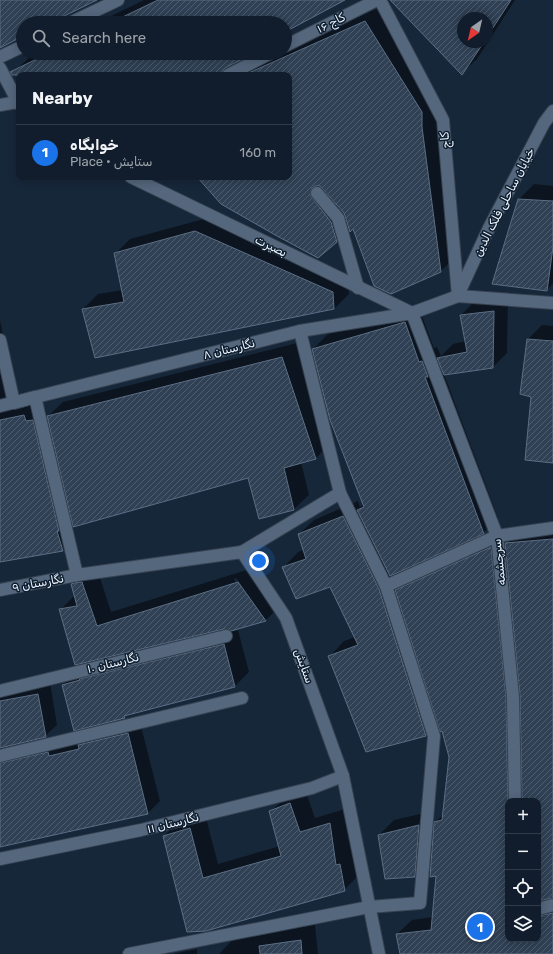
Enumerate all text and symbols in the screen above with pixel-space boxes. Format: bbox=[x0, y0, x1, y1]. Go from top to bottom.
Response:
street label: کاج ۱۶ bbox=[315, 10, 349, 38]
north arrow bbox=[457, 12, 493, 48]
search box bbox=[16, 16, 292, 60]
icon: search bbox=[30, 27, 52, 49]
text: Search here bbox=[62, 29, 146, 47]
text: Nearby bbox=[32, 88, 93, 108]
street label: کاج bbox=[437, 130, 455, 149]
text: خوابگاه bbox=[70, 136, 119, 154]
text: 1 bbox=[42, 145, 48, 160]
text: 160 m bbox=[240, 145, 276, 160]
street label: خیابان ساحلی فلک الدین bbox=[471, 145, 538, 259]
text: Place · ستایش bbox=[70, 154, 153, 169]
street label: بصیرت bbox=[252, 232, 289, 261]
street label: نگارستان ۸ bbox=[202, 336, 257, 363]
street label: سرچشمه bbox=[490, 538, 509, 586]
your location bbox=[249, 551, 269, 571]
street label: نگارستان ۹ bbox=[11, 571, 65, 596]
street label: ستایش bbox=[291, 647, 317, 685]
street label: نگارستان ۱۰ bbox=[86, 650, 141, 677]
map controls bbox=[505, 798, 541, 942]
button: + bbox=[505, 798, 541, 834]
street label: نگارستان ۱۱ bbox=[146, 810, 201, 837]
button: − bbox=[505, 834, 541, 870]
button: locate bbox=[505, 870, 541, 906]
button: layers bbox=[505, 906, 541, 942]
pin: 1 bbox=[467, 912, 493, 942]

